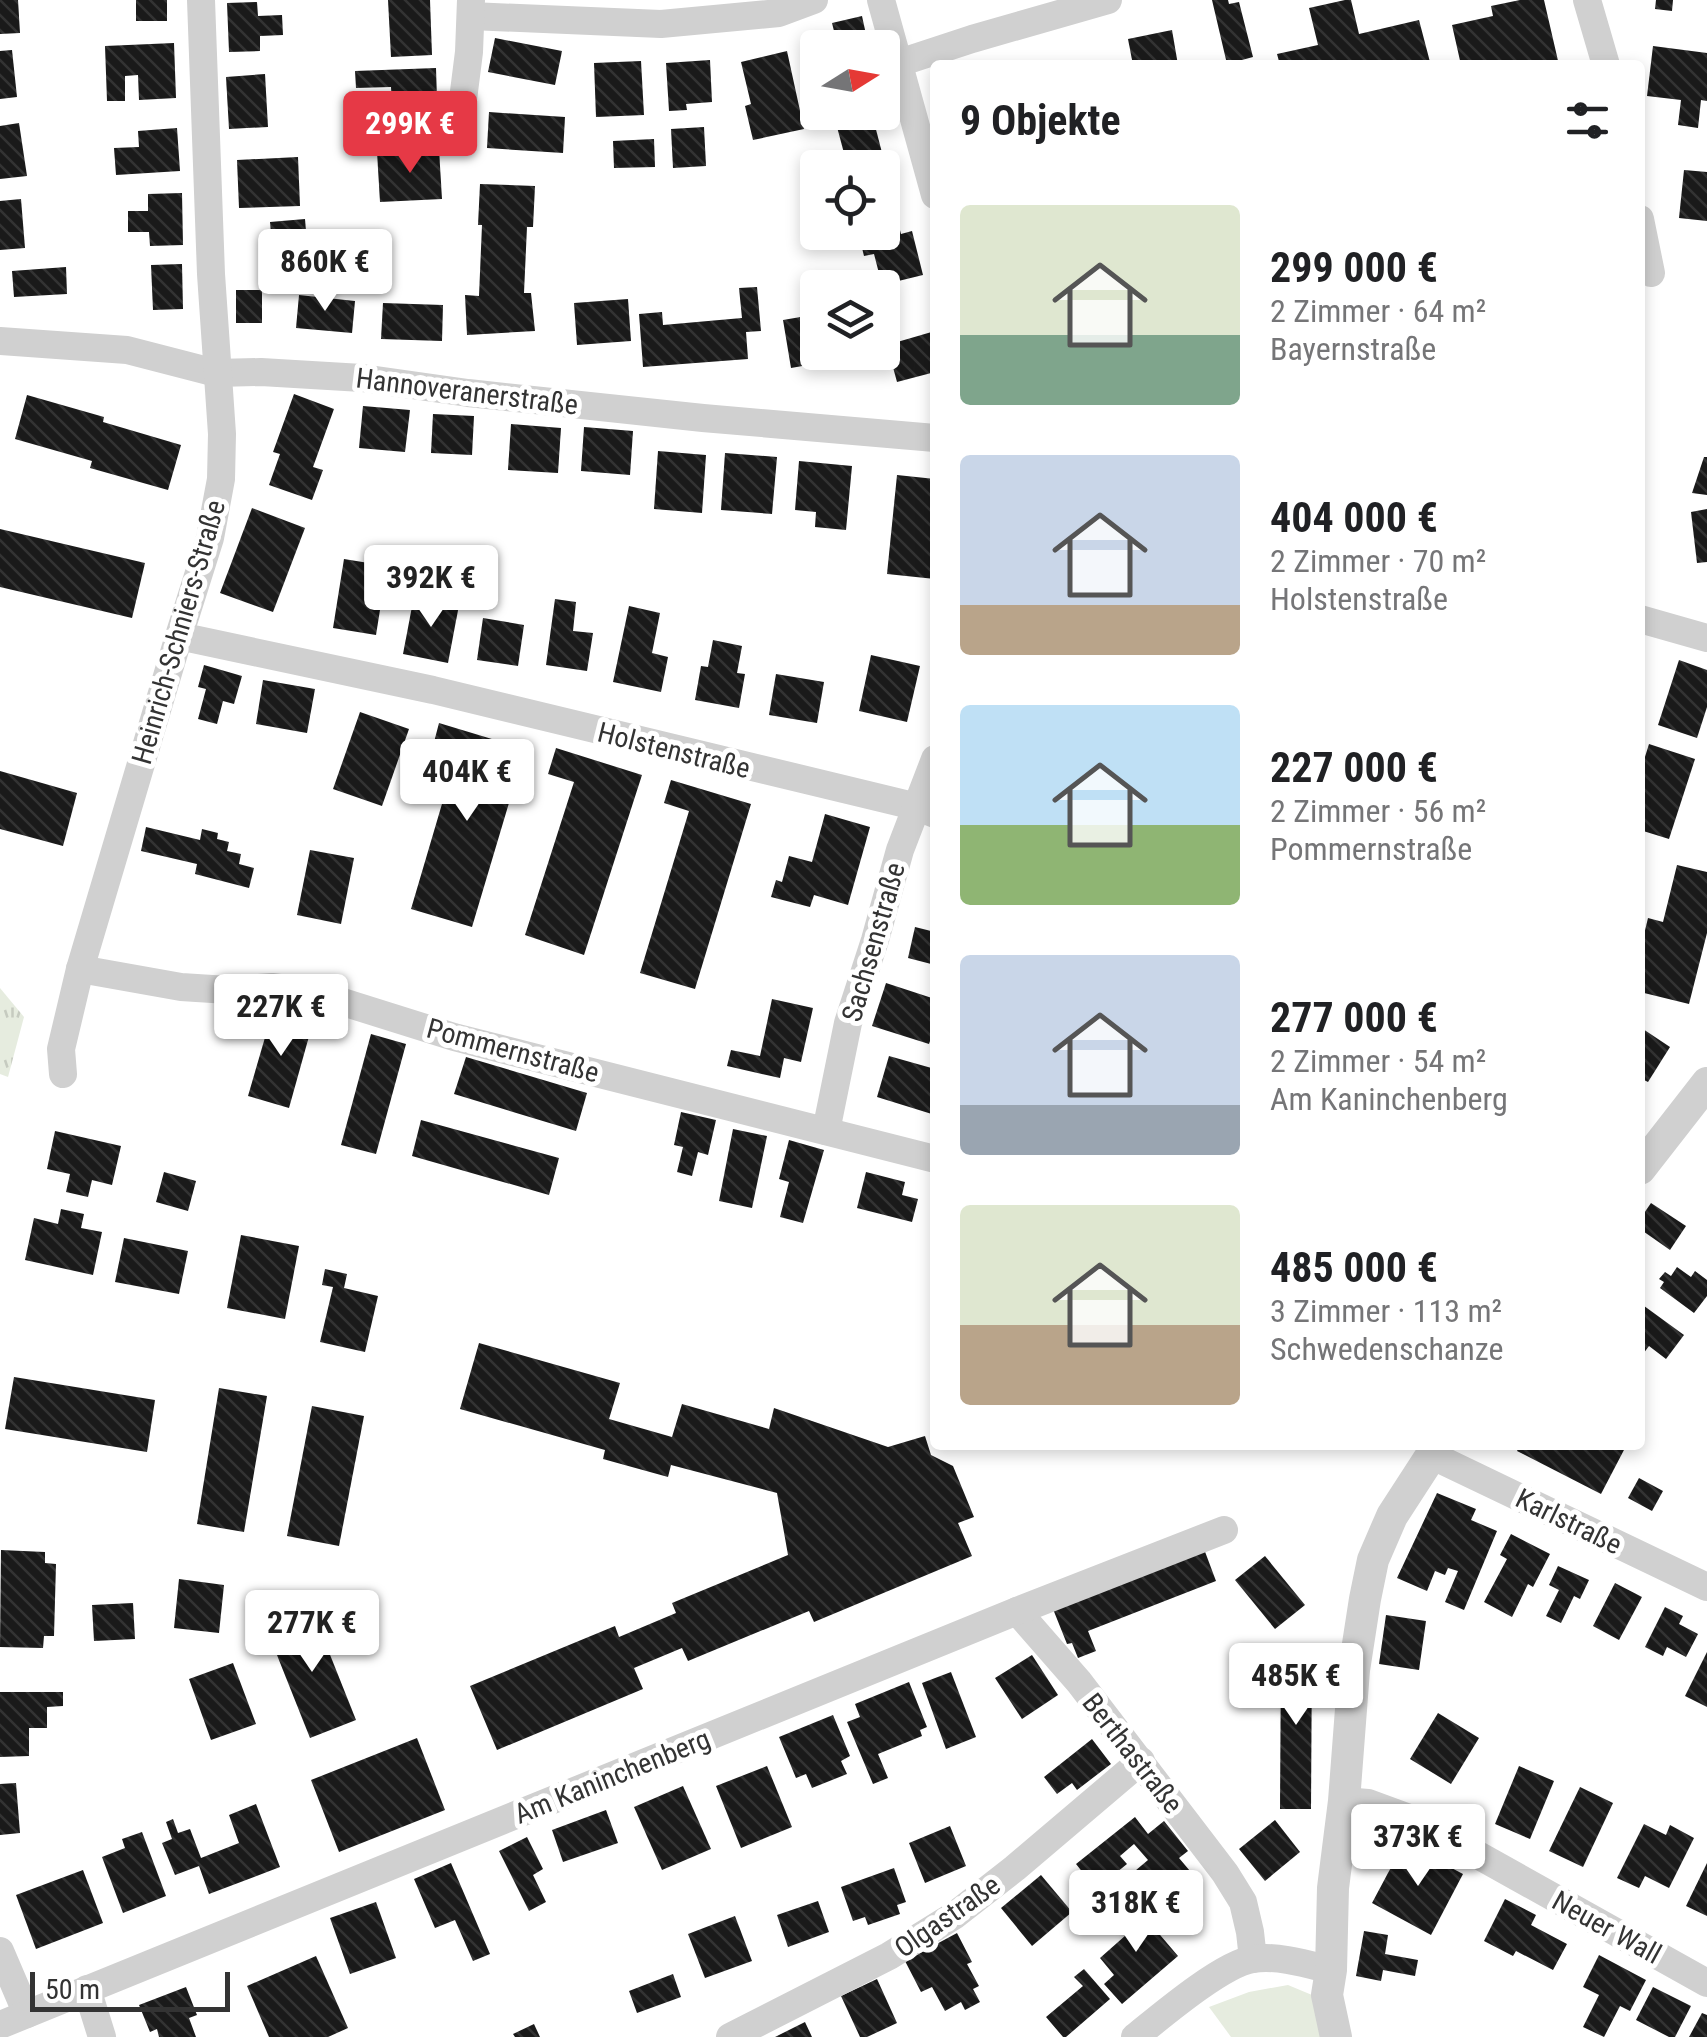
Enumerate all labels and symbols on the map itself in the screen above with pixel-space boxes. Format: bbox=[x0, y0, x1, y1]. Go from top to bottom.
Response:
north arrow bbox=[800, 30, 900, 130]
pin: 299K € bbox=[329, 91, 491, 176]
pin: 860K € bbox=[244, 229, 406, 314]
street label: Hannoveranerstraße bbox=[354, 362, 580, 421]
street label: Heinrich-Schniers-Straße bbox=[125, 496, 232, 768]
pin: 392K € bbox=[350, 545, 512, 630]
street label: Holstenstraße bbox=[594, 716, 753, 785]
pin: 404K € bbox=[386, 739, 548, 824]
street label: Sachsenstraße bbox=[835, 859, 912, 1026]
pin: 227K € bbox=[200, 974, 362, 1059]
street label: Pommernstraße bbox=[423, 1012, 603, 1089]
street label: Karlstraße bbox=[1510, 1482, 1627, 1561]
pin: 277K € bbox=[231, 1590, 393, 1675]
pin: 485K € bbox=[1215, 1643, 1377, 1728]
street label: Berthastraße bbox=[1076, 1687, 1190, 1820]
street label: Am Kaninchenberg bbox=[510, 1722, 715, 1831]
pin: 373K € bbox=[1337, 1804, 1499, 1889]
street label: Olgastraße bbox=[888, 1868, 1006, 1965]
pin: 318K € bbox=[1055, 1870, 1217, 1955]
street label: Neuer Wall bbox=[1547, 1884, 1667, 1971]
scale bar bbox=[30, 1967, 230, 2012]

